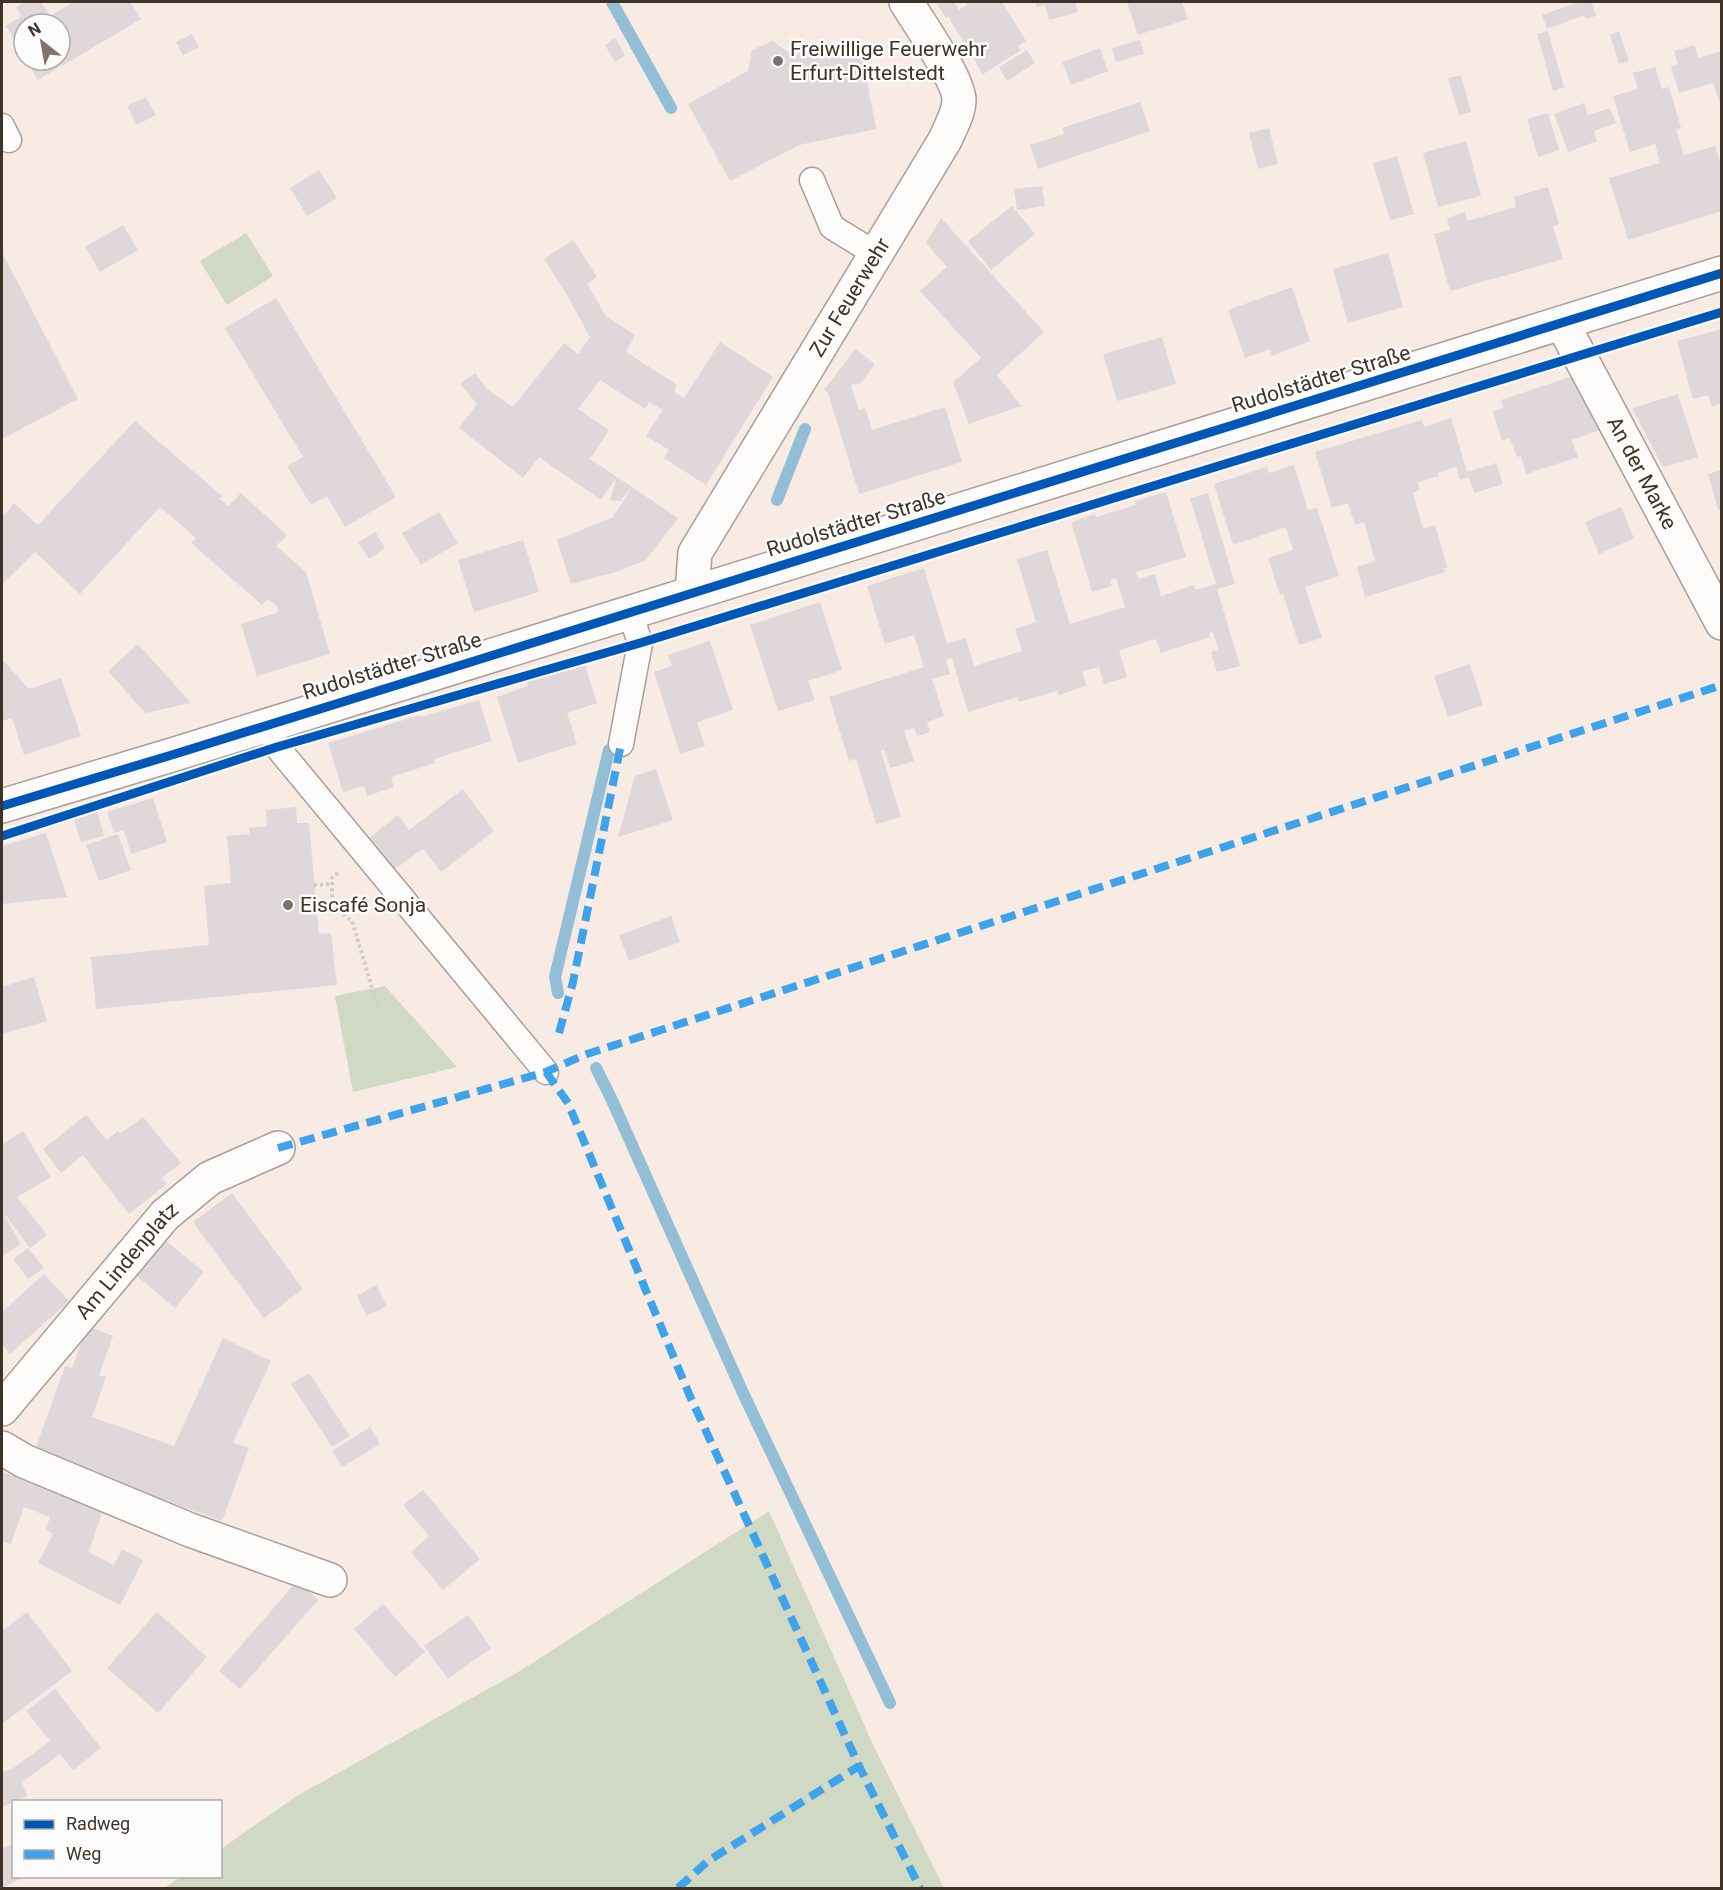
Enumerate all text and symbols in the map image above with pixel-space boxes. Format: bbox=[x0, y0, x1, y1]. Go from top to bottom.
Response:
north arrow bbox=[12, 12, 72, 72]
text: N bbox=[25, 19, 44, 41]
place label: Freiwillige Feuerwehr Erfurt-Dittelstedt bbox=[790, 37, 987, 85]
marker: Freiwillige Feuerwehr Erfurt-Dittelstedt bbox=[771, 54, 785, 68]
street label: Zur Feuerwehr bbox=[805, 234, 895, 361]
street label: Rudolstädter Straße bbox=[1229, 340, 1413, 418]
street label: An der Marke bbox=[1602, 412, 1682, 534]
street label: Rudolstädter Straße bbox=[764, 484, 948, 562]
street label: Rudolstädter Straße bbox=[300, 627, 484, 705]
place label: Eiscafé Sonja bbox=[300, 893, 426, 917]
marker: Eiscafé Sonja bbox=[281, 898, 295, 912]
street label: Am Lindenplatz bbox=[71, 1197, 183, 1324]
legend bbox=[12, 1800, 222, 1878]
text: Radweg bbox=[66, 1813, 130, 1834]
text: Weg bbox=[66, 1843, 101, 1864]

